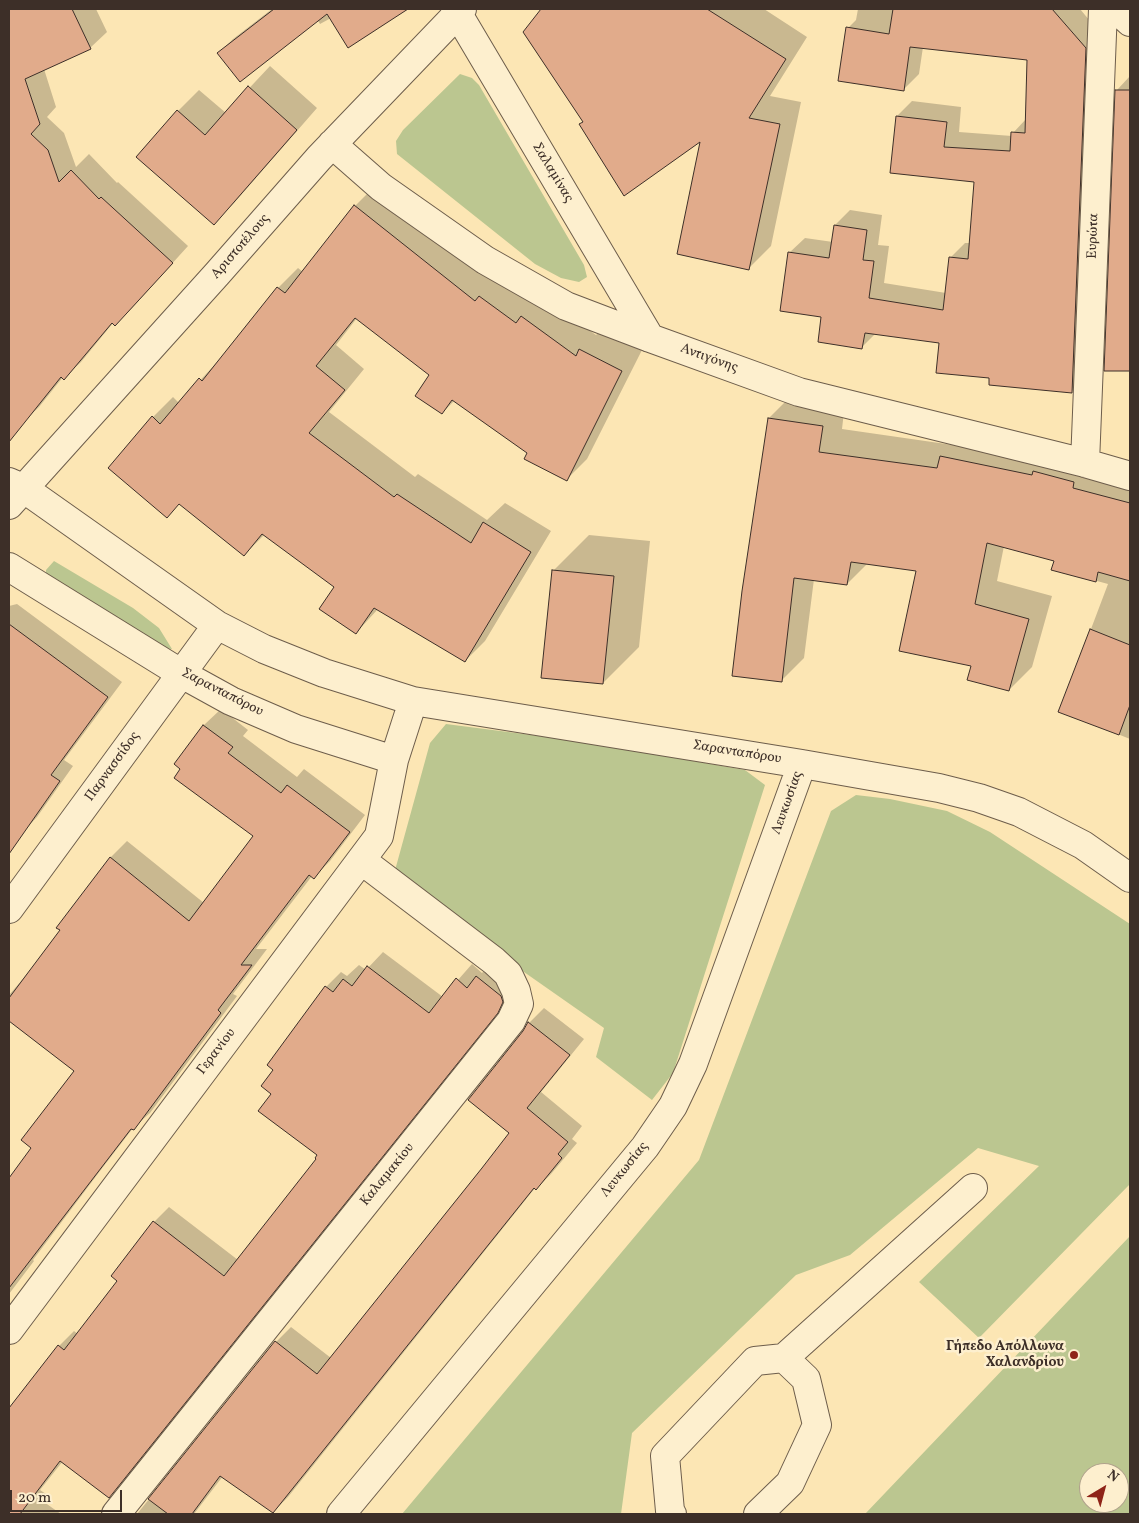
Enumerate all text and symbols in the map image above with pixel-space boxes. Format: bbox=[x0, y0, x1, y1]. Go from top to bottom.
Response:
street label: Σαλαμίνας bbox=[528, 140, 576, 206]
street label: Αριστοτέλους bbox=[208, 211, 274, 283]
street label: Ευρώτα bbox=[1085, 213, 1103, 259]
street label: Αντιγόνης bbox=[678, 341, 740, 377]
street label: Σαρανταπόρου bbox=[178, 665, 266, 721]
street label: Παρνασσίδος bbox=[82, 729, 144, 805]
street label: Σαρανταπόρου bbox=[692, 738, 782, 768]
street label: Λευκωσίας bbox=[769, 769, 807, 837]
street label: Γερανίου bbox=[194, 1025, 240, 1079]
street label: Λευκωσίας bbox=[598, 1139, 652, 1201]
street label: Καλαμακίου bbox=[357, 1140, 419, 1210]
place label: Γήπεδο Απόλλωνα Χαλανδρίου bbox=[946, 1339, 1064, 1371]
marker: Γήπεδο Απόλλωνα Χαλανδρίου bbox=[1068, 1349, 1080, 1361]
north arrow bbox=[1079, 1463, 1129, 1513]
text: N bbox=[1103, 1466, 1122, 1487]
scale bar bbox=[12, 1480, 125, 1512]
text: 20 m bbox=[18, 1488, 51, 1509]

